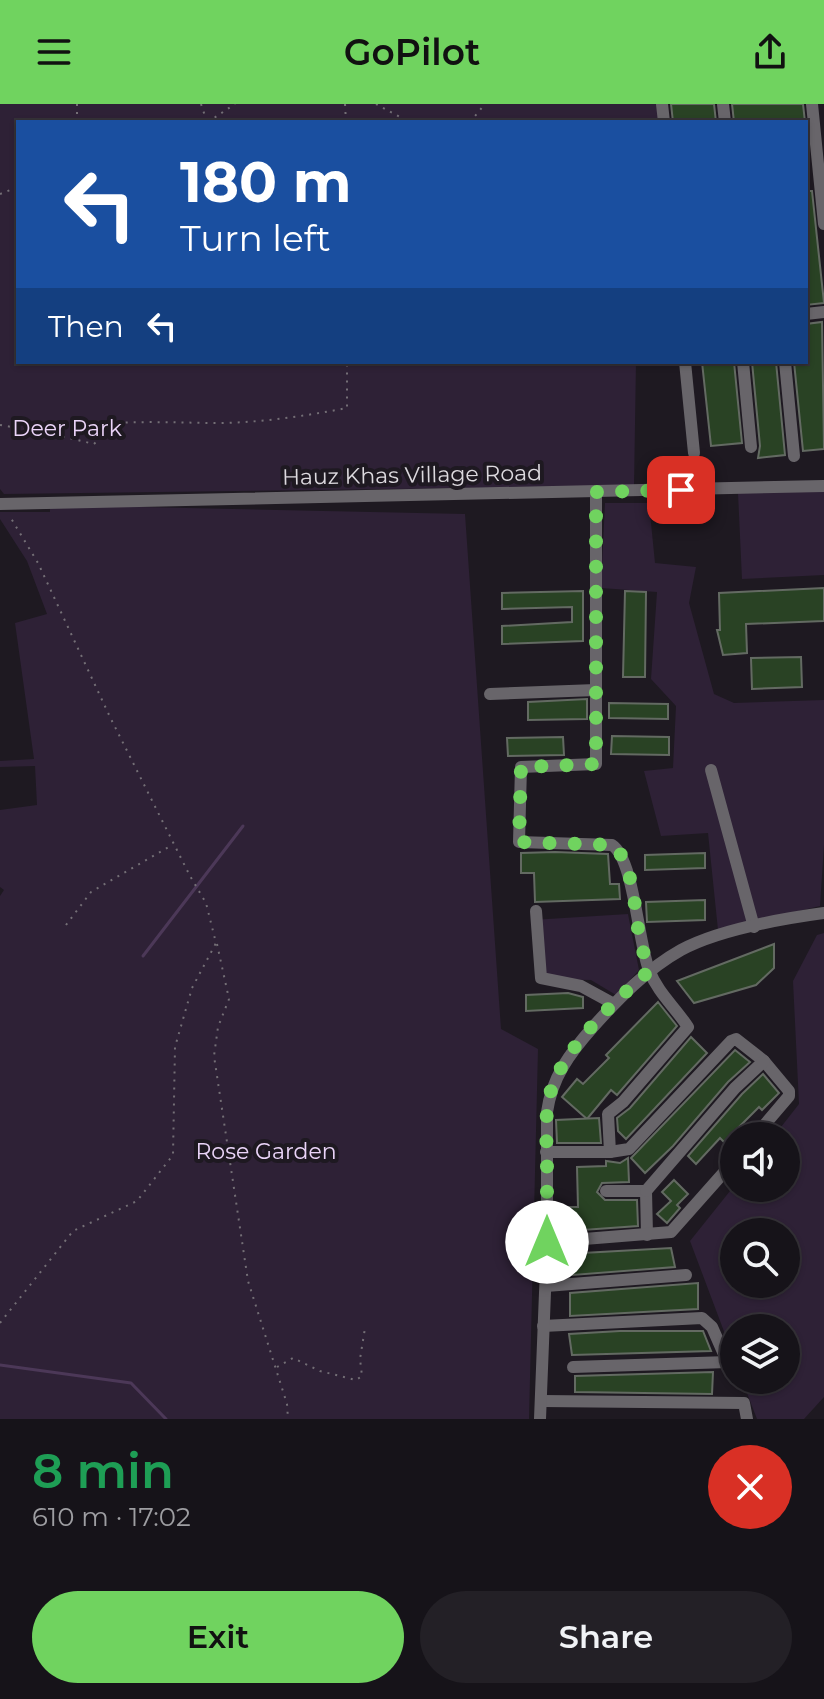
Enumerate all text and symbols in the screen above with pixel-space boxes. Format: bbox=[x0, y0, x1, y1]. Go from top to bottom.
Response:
icon: menu bbox=[32, 30, 76, 74]
text: GoPilot bbox=[344, 30, 480, 74]
icon: share bbox=[748, 30, 792, 74]
text: 180 m bbox=[180, 148, 352, 216]
icon: left bbox=[48, 152, 152, 256]
text: Turn left bbox=[180, 216, 331, 260]
icon: left bbox=[140, 304, 184, 348]
text: Then bbox=[48, 308, 124, 345]
park label: Deer Park bbox=[12, 415, 123, 442]
pin bbox=[647, 456, 715, 524]
street label: Hauz Khas Village Road bbox=[282, 459, 542, 491]
icon: arrive bbox=[659, 468, 703, 512]
map controls bbox=[720, 1122, 800, 1394]
button: sound bbox=[720, 1122, 800, 1202]
park label: Rose Garden bbox=[195, 1138, 337, 1165]
position arrow bbox=[505, 1200, 589, 1284]
button: search bbox=[720, 1218, 800, 1298]
button: layers bbox=[720, 1314, 800, 1394]
text: 8 min bbox=[32, 1442, 174, 1500]
button: close bbox=[708, 1445, 792, 1529]
text: 610 m · 17:02 bbox=[32, 1501, 191, 1533]
button: Exit bbox=[32, 1591, 404, 1683]
button: Share bbox=[420, 1591, 792, 1683]

